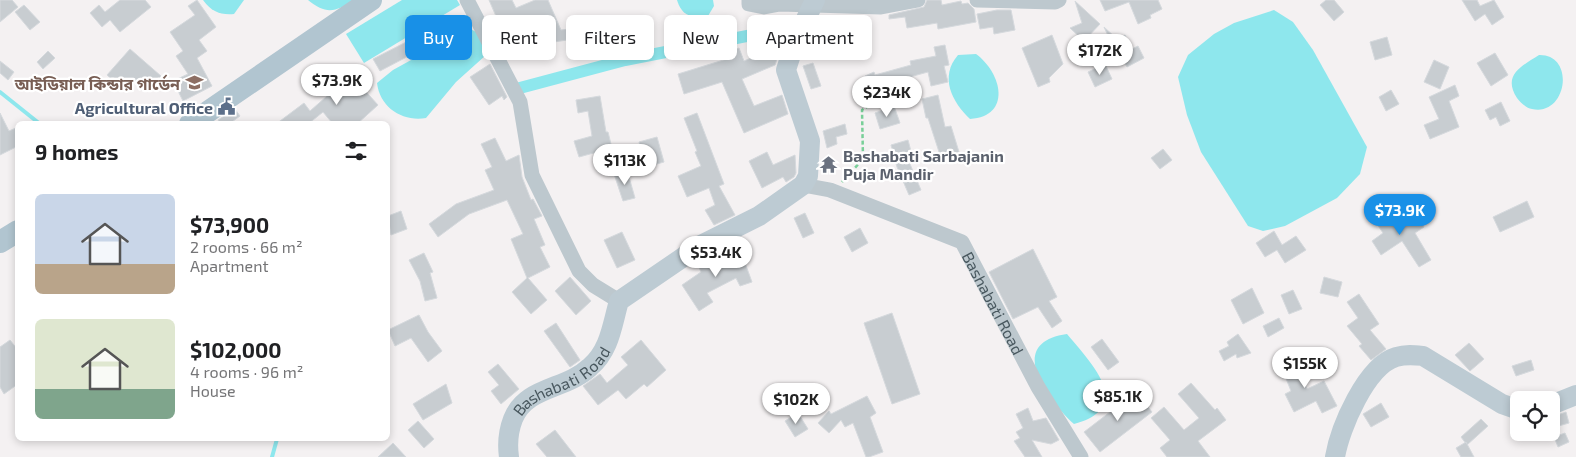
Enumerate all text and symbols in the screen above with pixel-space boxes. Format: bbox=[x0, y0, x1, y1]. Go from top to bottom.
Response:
chip: Buy bbox=[405, 15, 472, 60]
chip: Rent bbox=[482, 15, 556, 60]
chip: Filters bbox=[566, 15, 654, 60]
chip: New bbox=[664, 15, 737, 60]
chip: Apartment bbox=[747, 15, 872, 60]
pin: $172K bbox=[1065, 34, 1135, 76]
text: $172K bbox=[1078, 40, 1122, 59]
pin: $73.9K bbox=[296, 64, 378, 106]
text: $73.9K bbox=[312, 70, 362, 89]
school or university icon: আইডিয়াল কিন্ডার গার্ডেন bbox=[184, 73, 204, 93]
place label: আইডিয়াল কিন্ডার গার্ডেন bbox=[14, 74, 181, 93]
pin: $234K bbox=[852, 76, 922, 118]
text: $234K bbox=[863, 82, 911, 101]
public building icon: Agricultural Office bbox=[217, 97, 237, 117]
place label: Agricultural Office bbox=[75, 98, 213, 117]
icon: filters bbox=[342, 137, 370, 165]
text: 9 homes bbox=[35, 139, 118, 164]
pin: $113K bbox=[590, 144, 660, 186]
place label: Bashabati Sarbajanin Puja Mandir bbox=[843, 146, 1004, 183]
text: $113K bbox=[604, 150, 646, 169]
temple icon: Bashabati Sarbajanin Puja Mandir bbox=[819, 154, 839, 174]
pin: $73.9K bbox=[1359, 194, 1441, 236]
text: $73.9K bbox=[1375, 200, 1425, 219]
text: $73,900 bbox=[190, 212, 269, 237]
icon: home bbox=[75, 214, 135, 274]
pin: $53.4K bbox=[675, 236, 757, 278]
text: 2 rooms · 66 m² bbox=[190, 237, 303, 256]
text: $53.4K bbox=[690, 242, 742, 261]
street label: Bashabati Road bbox=[959, 248, 1029, 357]
text: Apartment bbox=[190, 256, 269, 275]
text: $102,000 bbox=[190, 337, 282, 362]
icon: home bbox=[75, 339, 135, 399]
street label: Bashabati Road bbox=[508, 343, 613, 418]
pin: $155K bbox=[1270, 346, 1340, 389]
text: $155K bbox=[1283, 353, 1327, 372]
text: 4 rooms · 96 m² bbox=[190, 362, 303, 381]
pin: $85.1K bbox=[1077, 380, 1159, 422]
text: House bbox=[190, 381, 236, 400]
pin: $102K bbox=[761, 382, 831, 425]
text: $85.1K bbox=[1094, 386, 1142, 405]
text: $102K bbox=[773, 389, 819, 408]
map controls bbox=[1510, 391, 1560, 441]
button: locate bbox=[1510, 391, 1560, 441]

